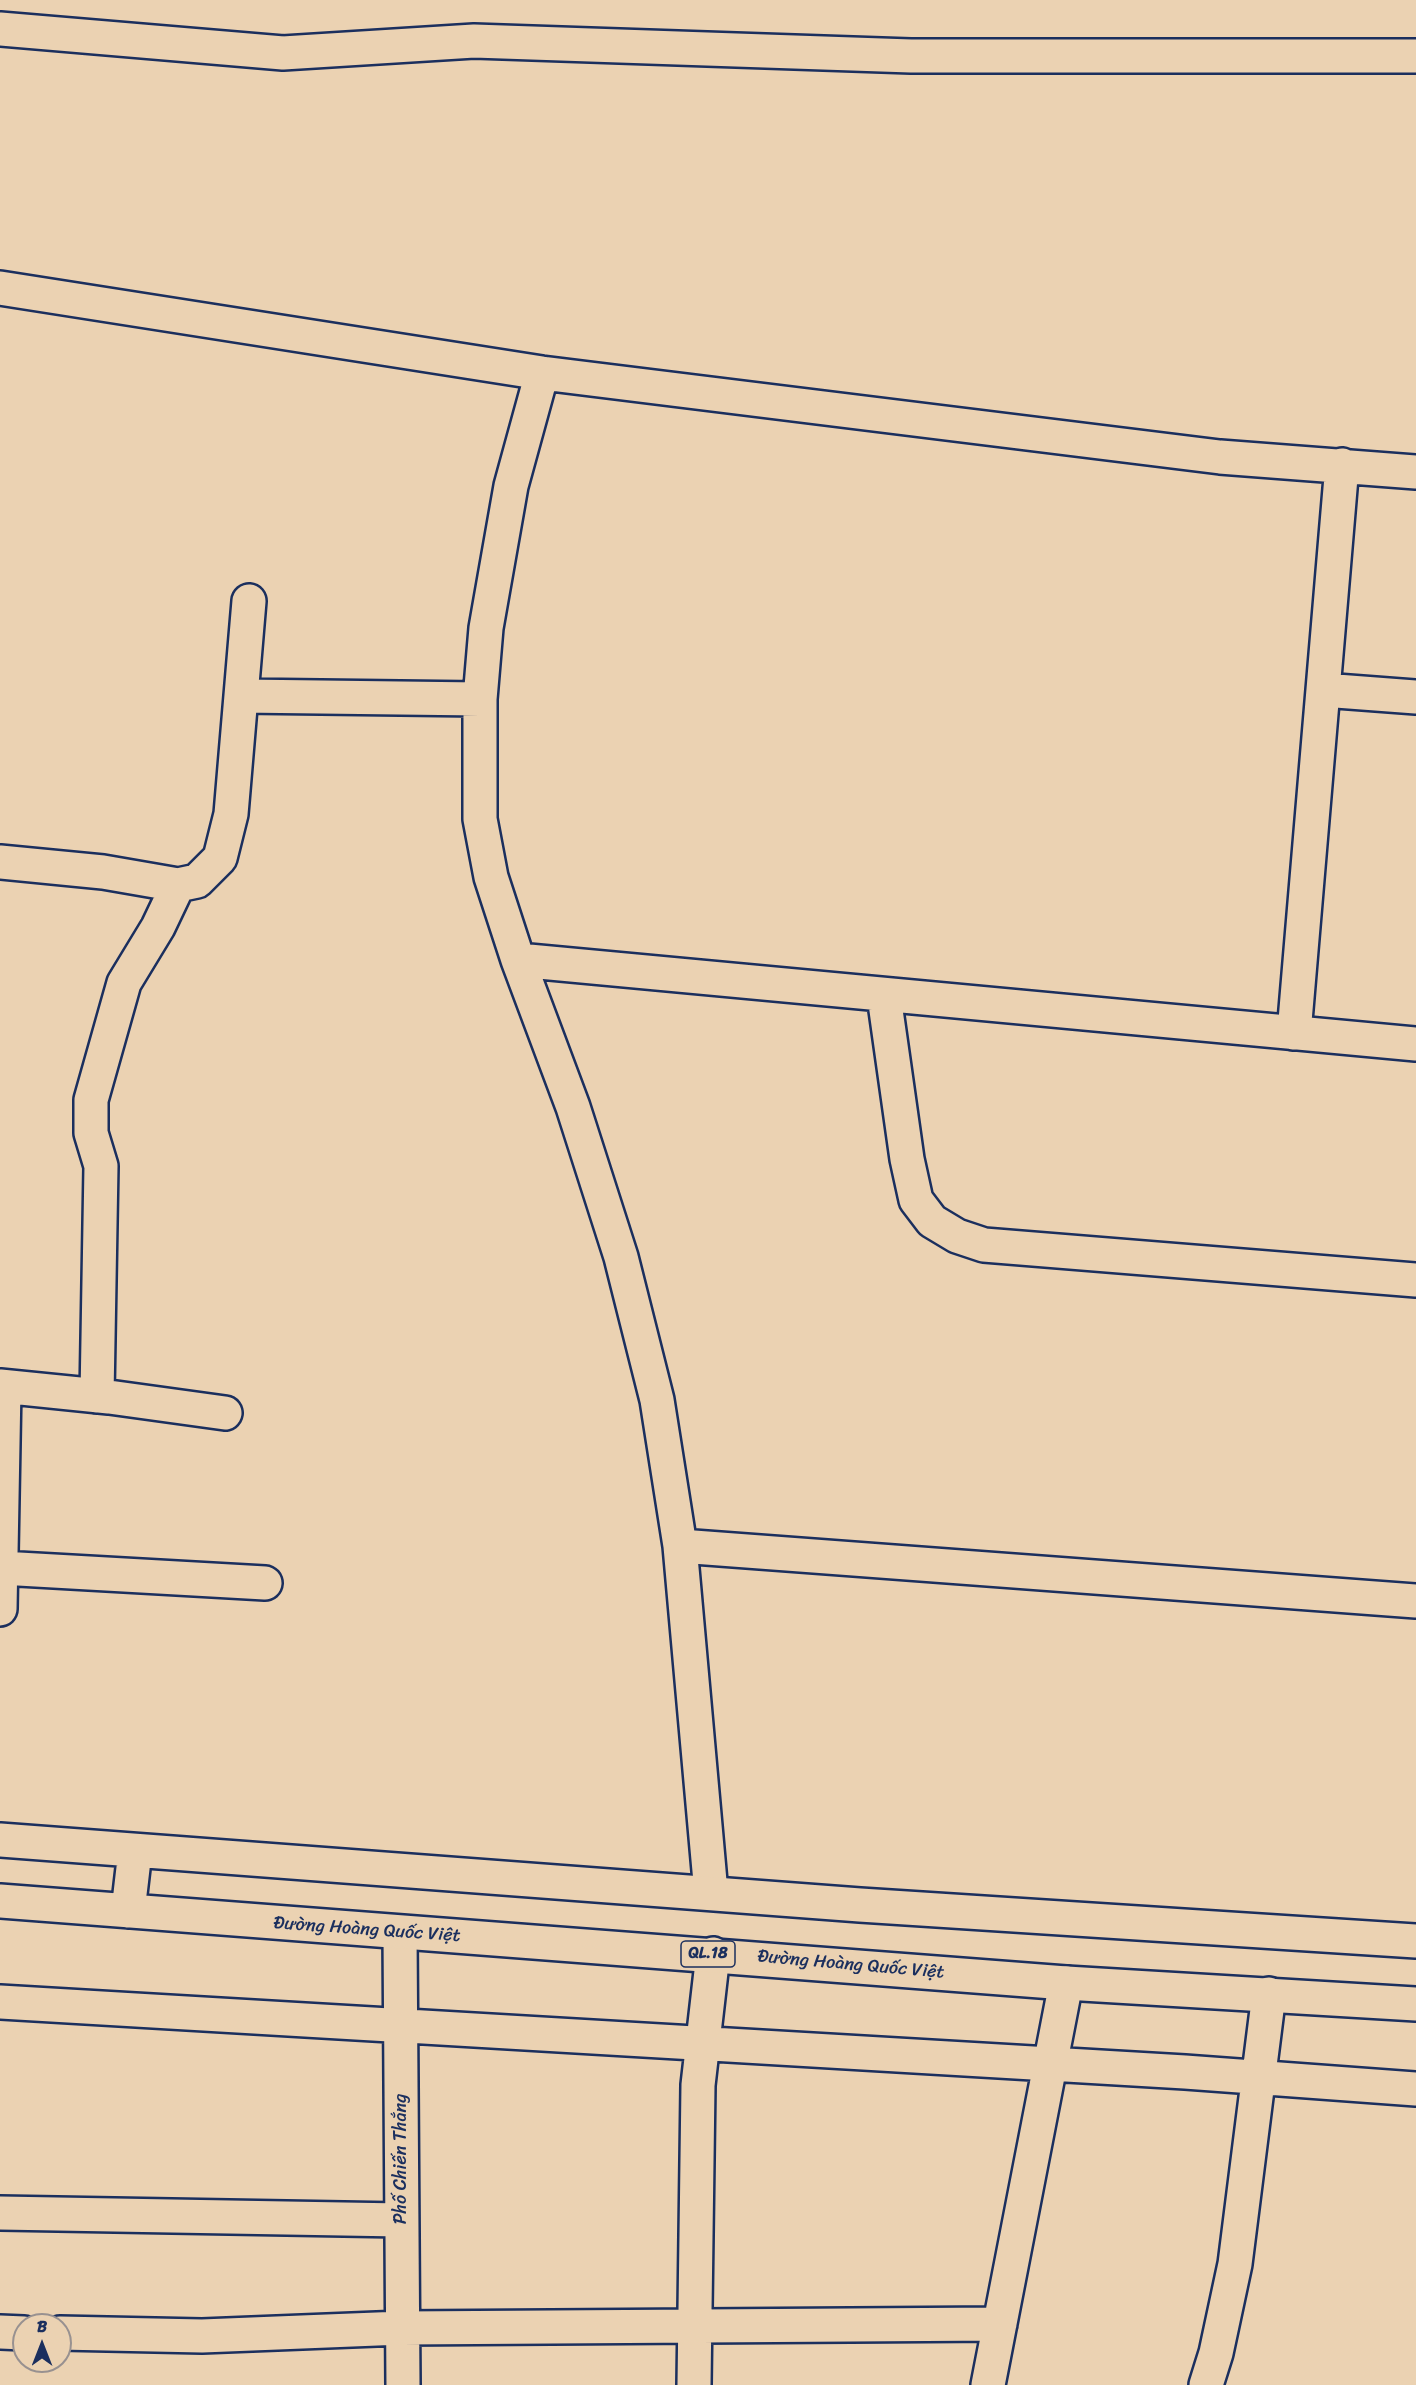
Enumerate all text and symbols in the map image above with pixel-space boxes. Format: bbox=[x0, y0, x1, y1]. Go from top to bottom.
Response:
street label: Đường Hoàng Quốc Việt bbox=[273, 1913, 461, 1947]
road number: QL.18 bbox=[681, 1941, 735, 1967]
street label: Đường Hoàng Quốc Việt bbox=[757, 1946, 945, 1984]
street label: Phố Chiến Thắng bbox=[390, 2094, 412, 2224]
text: B bbox=[37, 2312, 47, 2341]
north arrow bbox=[12, 2313, 72, 2373]

